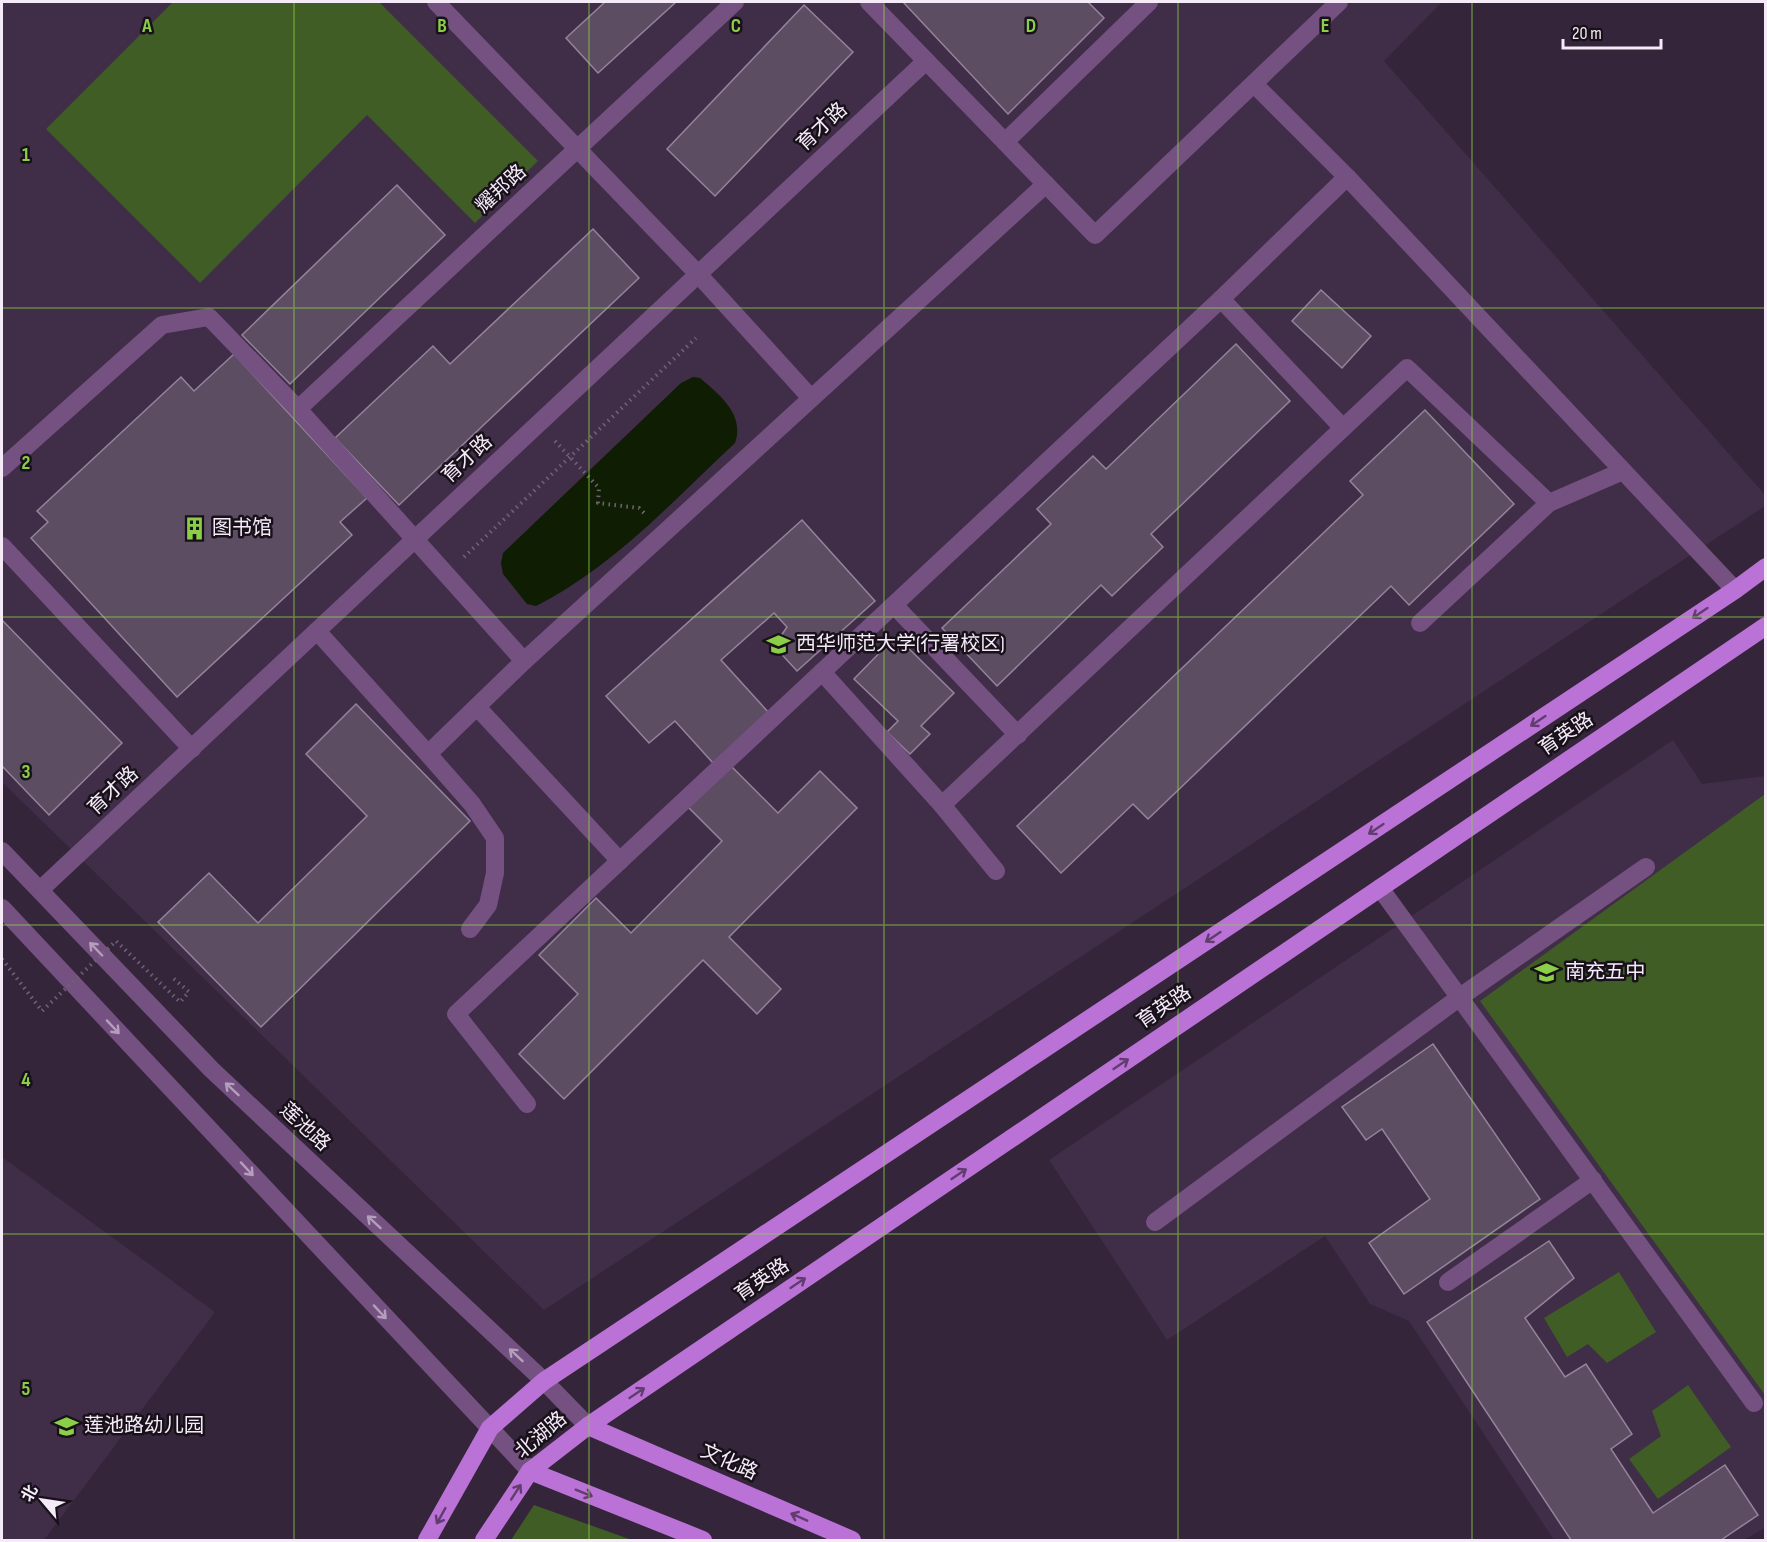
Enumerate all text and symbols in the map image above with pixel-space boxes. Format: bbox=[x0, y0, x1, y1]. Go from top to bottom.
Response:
scale bar bbox=[1563, 12, 1660, 50]
text: A bbox=[141, 14, 152, 38]
text: B bbox=[437, 14, 447, 38]
text: C bbox=[731, 14, 741, 38]
text: D bbox=[1026, 14, 1036, 38]
text: E bbox=[1321, 14, 1329, 38]
text: 20 m bbox=[1572, 23, 1602, 44]
street label: 育才路 bbox=[792, 98, 852, 156]
text: 1 bbox=[22, 143, 30, 167]
street label: 耀邦路 bbox=[471, 160, 531, 218]
street label: 育才路 bbox=[437, 430, 497, 488]
text: 2 bbox=[22, 451, 30, 475]
building icon: 图书馆 bbox=[181, 515, 207, 541]
place label: 图书馆 bbox=[212, 516, 272, 540]
one-way arrow bbox=[1693, 607, 1709, 619]
school or university icon: 西华师范大学(行署校区) bbox=[765, 631, 791, 657]
place label: 西华师范大学(行署校区) bbox=[796, 632, 1005, 656]
street label: 育英路 bbox=[1534, 707, 1598, 761]
one-way arrow bbox=[1530, 715, 1547, 727]
text: 3 bbox=[22, 760, 31, 784]
street label: 育才路 bbox=[83, 762, 143, 820]
one-way arrow bbox=[1368, 823, 1384, 835]
one-way arrow bbox=[1205, 931, 1222, 943]
one-way arrow bbox=[89, 941, 103, 956]
school or university icon: 南充五中 bbox=[1534, 959, 1560, 985]
place label: 南充五中 bbox=[1565, 960, 1645, 984]
street label: 育英路 bbox=[1132, 980, 1196, 1034]
one-way arrow bbox=[106, 1019, 120, 1034]
one-way arrow bbox=[1112, 1058, 1128, 1070]
text: 4 bbox=[21, 1068, 31, 1092]
one-way arrow bbox=[225, 1082, 240, 1096]
street label: 莲池路 bbox=[275, 1098, 335, 1156]
one-way arrow bbox=[240, 1162, 254, 1177]
one-way arrow bbox=[951, 1168, 967, 1180]
one-way arrow bbox=[367, 1215, 382, 1229]
street label: 育英路 bbox=[730, 1253, 794, 1307]
one-way arrow bbox=[789, 1277, 806, 1289]
one-way arrow bbox=[373, 1304, 387, 1319]
one-way arrow bbox=[509, 1348, 524, 1363]
text: 5 bbox=[22, 1377, 31, 1401]
one-way arrow bbox=[628, 1387, 644, 1399]
street label: 北湖路 bbox=[510, 1407, 572, 1463]
school or university icon: 莲池路幼儿园 bbox=[53, 1413, 79, 1439]
place label: 莲池路幼儿园 bbox=[84, 1414, 204, 1438]
street label: 文化路 bbox=[697, 1439, 761, 1485]
north arrow bbox=[12, 1470, 72, 1530]
text: 北 bbox=[18, 1482, 42, 1505]
one-way arrow bbox=[510, 1484, 522, 1500]
one-way arrow bbox=[574, 1488, 593, 1499]
one-way arrow bbox=[435, 1507, 447, 1524]
one-way arrow bbox=[790, 1511, 808, 1522]

